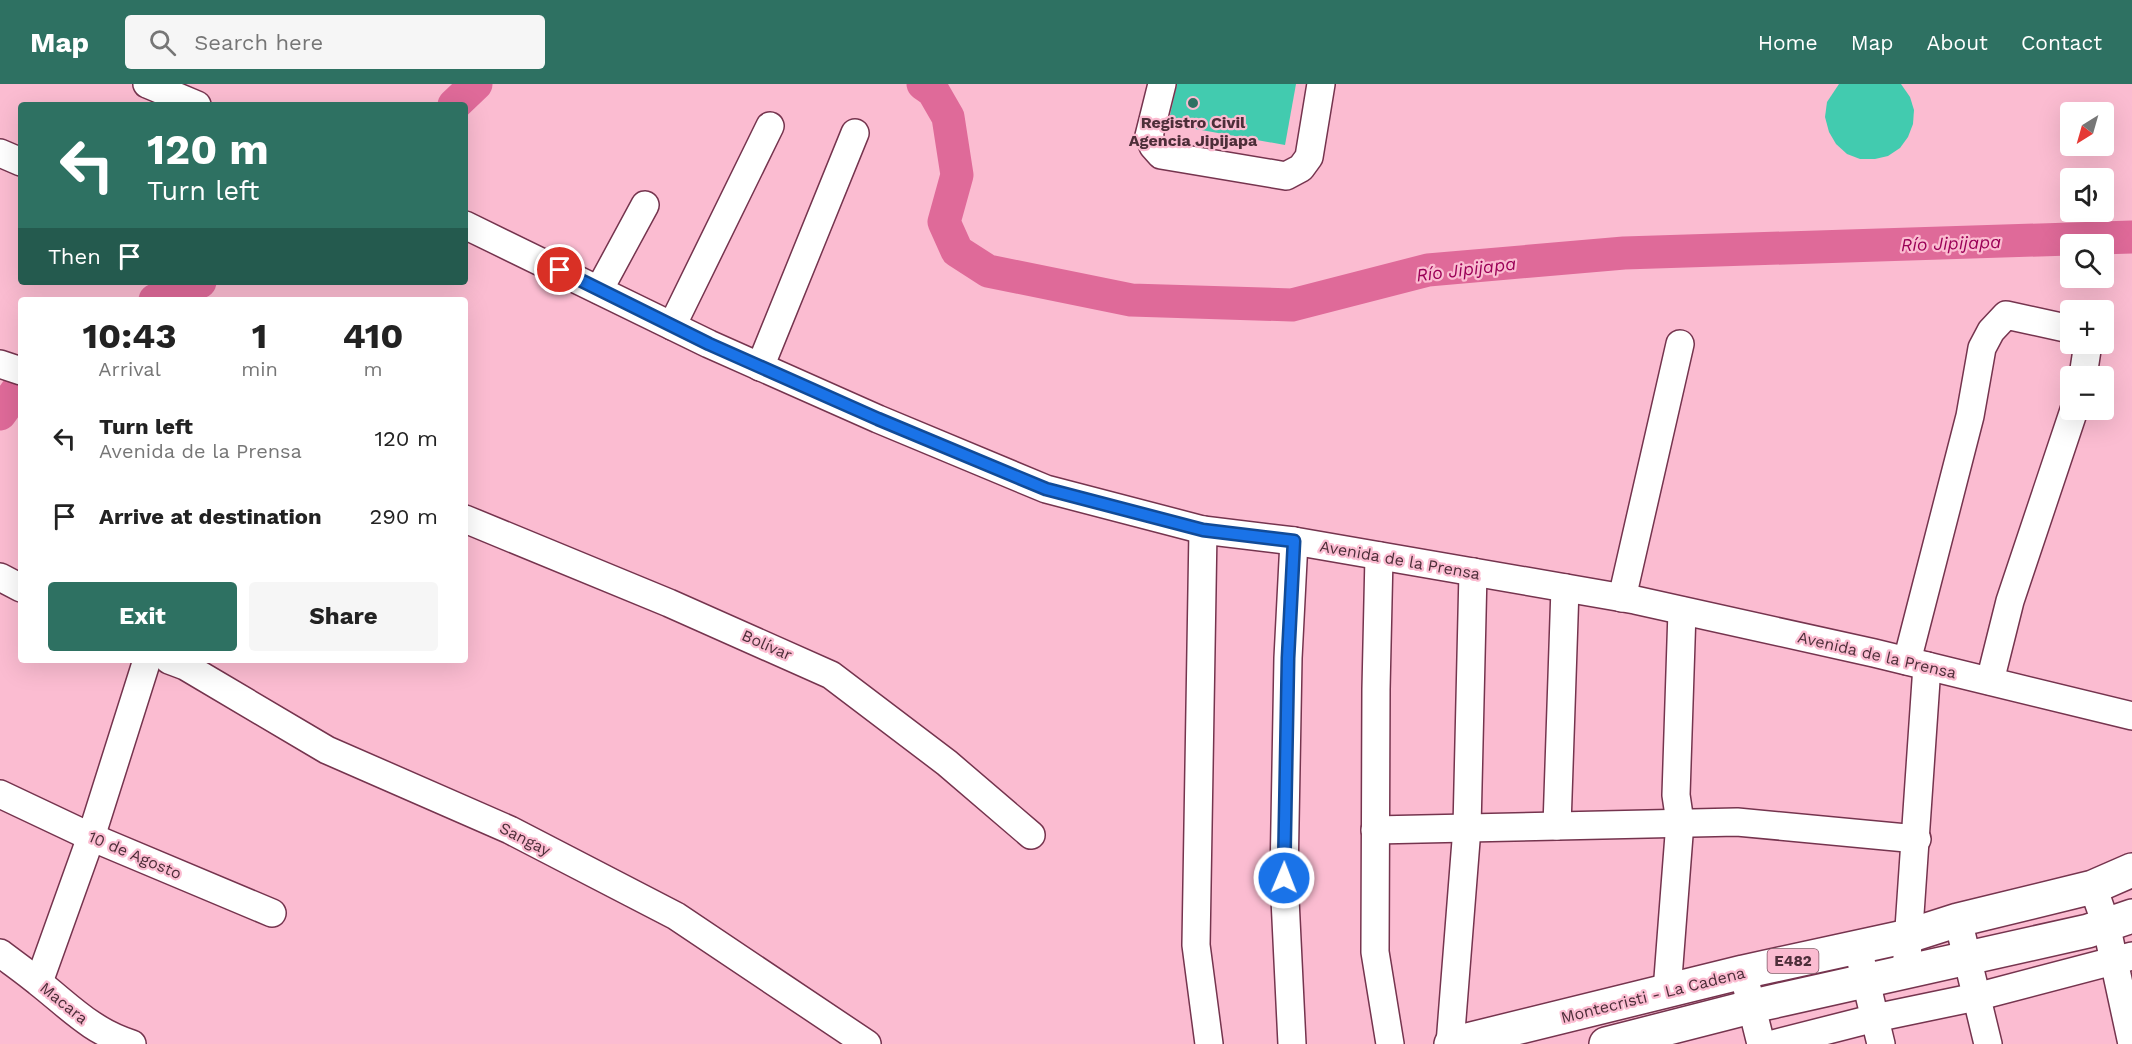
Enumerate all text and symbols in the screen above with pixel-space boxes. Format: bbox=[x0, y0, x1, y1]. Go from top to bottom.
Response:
search box bbox=[125, 15, 545, 69]
text: Map bbox=[30, 26, 89, 59]
icon: search bbox=[146, 26, 179, 59]
text: Search here bbox=[194, 30, 323, 55]
text: Home bbox=[1758, 30, 1818, 55]
text: Map bbox=[1851, 30, 1894, 55]
text: About bbox=[1927, 30, 1988, 55]
text: Contact bbox=[2021, 30, 2102, 55]
marker: Registro Civil Agencia Jipijapa bbox=[1186, 96, 1200, 110]
north arrow bbox=[2060, 102, 2114, 156]
map controls bbox=[2060, 102, 2114, 420]
place label: Registro Civil Agencia Jipijapa bbox=[1129, 113, 1258, 150]
text: 120 m bbox=[147, 125, 269, 174]
icon: left bbox=[48, 126, 126, 204]
button: sound bbox=[2060, 168, 2114, 222]
text: Turn left bbox=[147, 175, 259, 207]
water label: Río Jipijapa bbox=[1900, 231, 2002, 255]
button: search bbox=[2060, 234, 2114, 288]
icon: arrive bbox=[113, 240, 146, 273]
text: Then bbox=[48, 244, 101, 269]
pin bbox=[534, 244, 585, 295]
water label: Río Jipijapa bbox=[1415, 252, 1517, 286]
icon: arrive bbox=[543, 253, 576, 286]
button: + bbox=[2060, 300, 2114, 354]
text: 10:43 bbox=[82, 315, 177, 357]
text: 1 bbox=[252, 315, 267, 357]
text: 410 bbox=[342, 315, 403, 357]
text: Arrival bbox=[98, 357, 161, 381]
text: min bbox=[241, 357, 278, 381]
text: m bbox=[363, 357, 382, 381]
button: − bbox=[2060, 366, 2114, 420]
text: Turn left bbox=[99, 414, 193, 439]
icon: left bbox=[48, 422, 81, 455]
text: 120 m bbox=[374, 426, 438, 451]
text: Avenida de la Prensa bbox=[99, 439, 302, 463]
icon: arrive bbox=[48, 500, 81, 533]
text: Arrive at destination bbox=[99, 504, 322, 529]
text: 290 m bbox=[369, 504, 438, 529]
street label: Avenida de la Prensa bbox=[1318, 537, 1482, 583]
button: Exit bbox=[48, 582, 237, 651]
button: Share bbox=[249, 582, 438, 651]
street label: Bolívar bbox=[739, 626, 795, 665]
street label: Avenida de la Prensa bbox=[1796, 627, 1958, 683]
street label: Sangay bbox=[496, 818, 554, 860]
street label: 10 de Agosto bbox=[86, 827, 184, 883]
position arrow bbox=[1252, 846, 1316, 910]
road number: E482 bbox=[1768, 949, 1818, 973]
street label: Montecristi - La Cadena bbox=[1559, 963, 1747, 1027]
street label: Macara bbox=[36, 978, 92, 1028]

